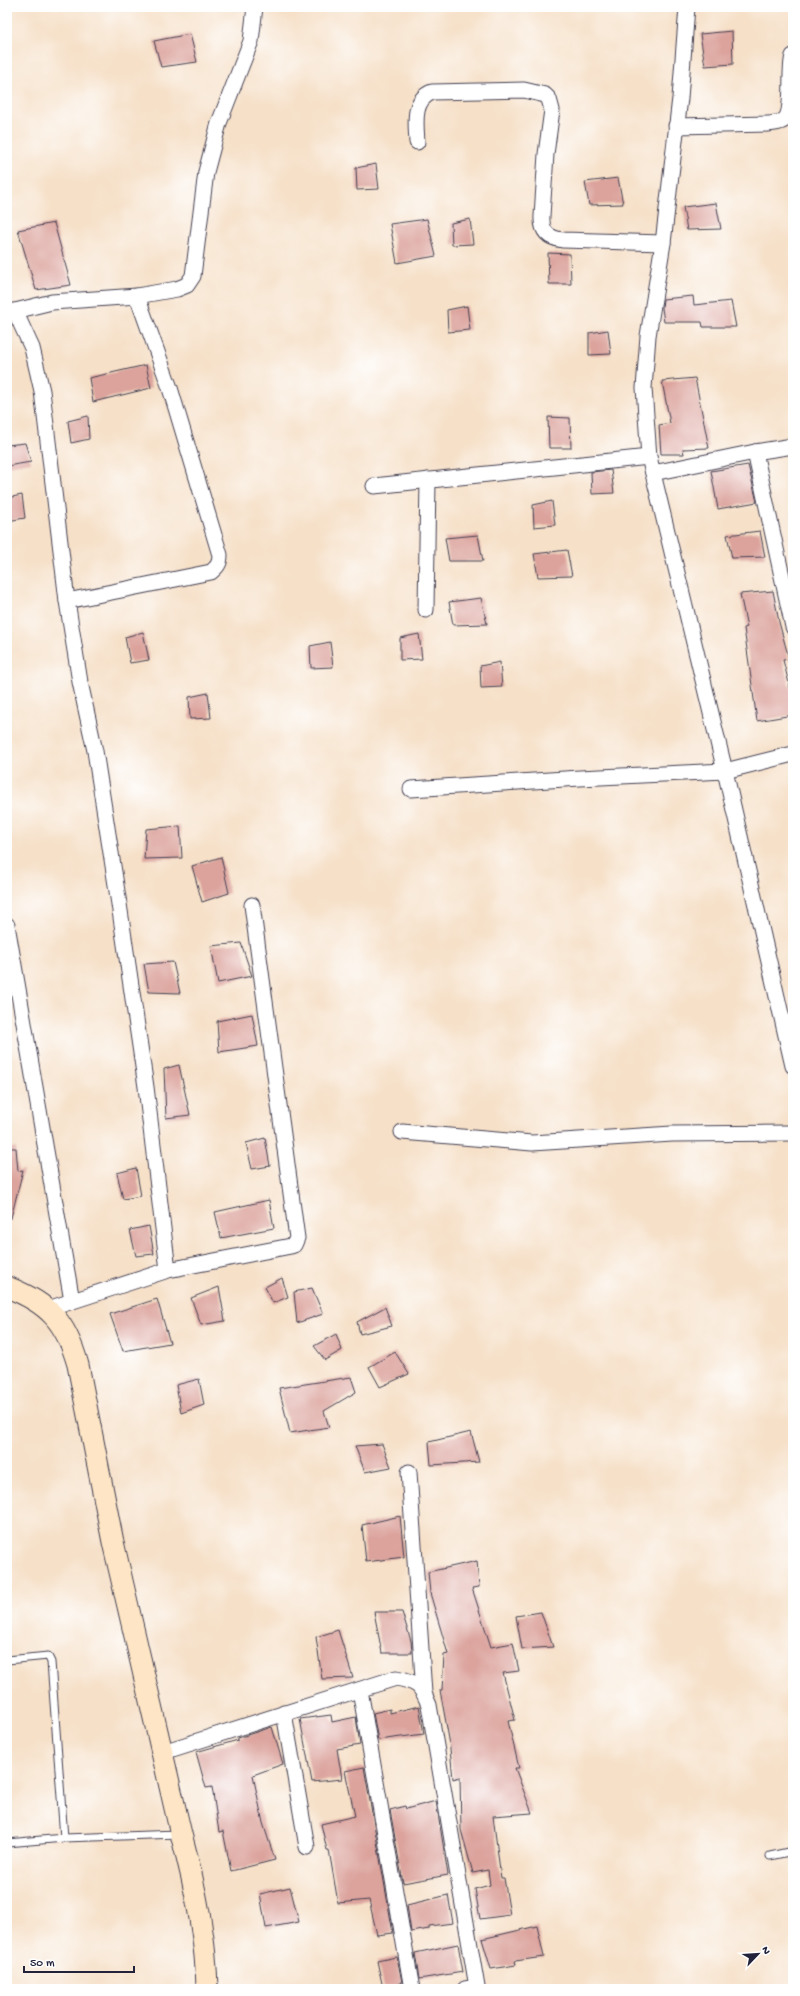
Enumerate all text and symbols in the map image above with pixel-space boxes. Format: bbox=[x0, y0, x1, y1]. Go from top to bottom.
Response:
north arrow bbox=[738, 1934, 778, 1974]
text: N bbox=[758, 1945, 772, 1956]
scale bar bbox=[24, 1948, 134, 1974]
text: 50 m bbox=[30, 1957, 55, 1971]

